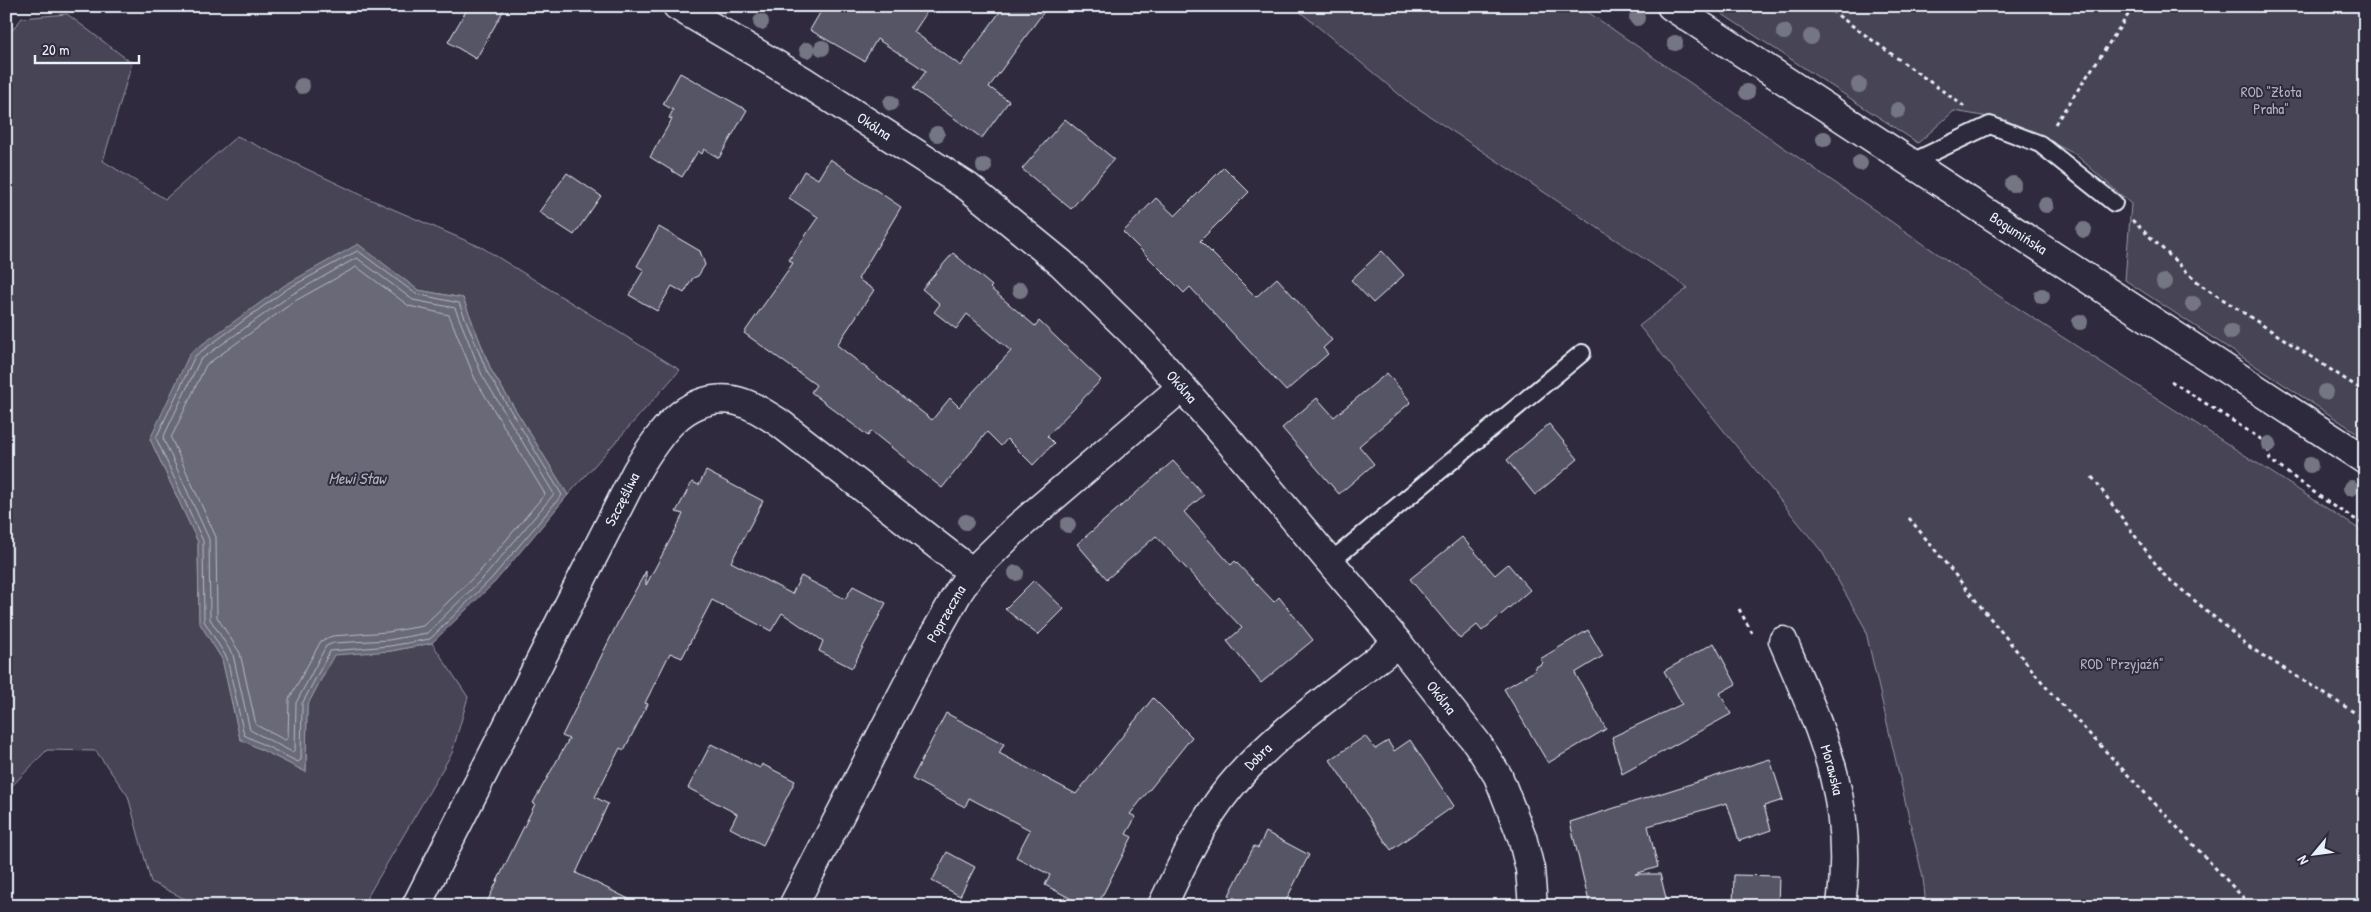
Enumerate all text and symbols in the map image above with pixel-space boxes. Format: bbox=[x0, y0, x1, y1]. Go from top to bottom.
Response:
scale bar bbox=[35, 32, 139, 64]
text: 20 m bbox=[42, 39, 69, 60]
park label: ROD "Złota Praha" bbox=[2241, 81, 2301, 119]
street label: Okólna bbox=[853, 107, 896, 145]
street label: Bogumińska bbox=[1986, 206, 2051, 259]
street label: Okólna bbox=[1162, 366, 1202, 408]
water label: Mewi Staw bbox=[328, 467, 387, 489]
street label: Szczęśliwa bbox=[599, 469, 644, 529]
street label: Poprzeczna bbox=[921, 580, 970, 646]
park label: ROD "Przyjaźń" bbox=[2080, 653, 2164, 674]
street label: Okólna bbox=[1422, 676, 1462, 719]
street label: Dobra bbox=[1239, 738, 1276, 774]
street label: Morawska bbox=[1815, 742, 1849, 797]
north arrow bbox=[2288, 830, 2338, 880]
text: N bbox=[2292, 852, 2312, 868]

